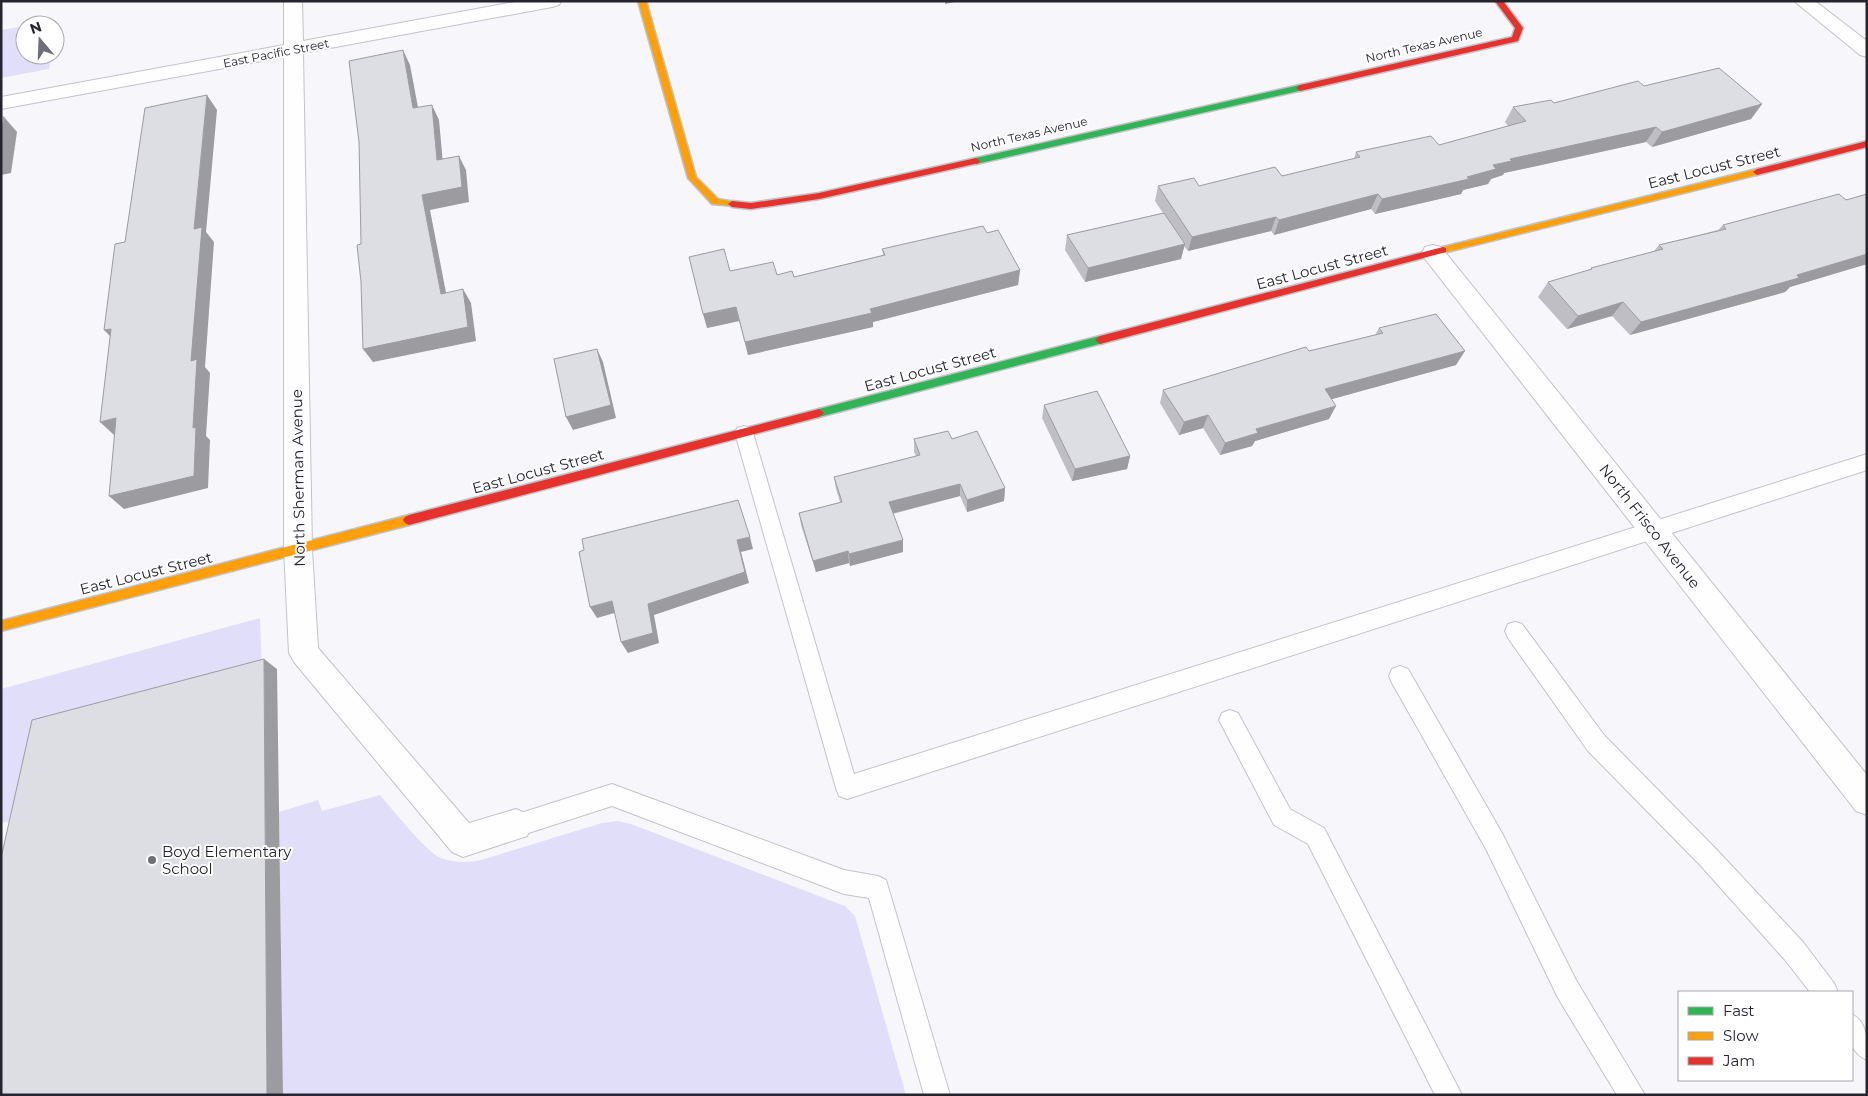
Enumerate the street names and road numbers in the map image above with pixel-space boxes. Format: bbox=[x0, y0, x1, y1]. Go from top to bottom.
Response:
street label: North Texas Avenue bbox=[1364, 24, 1484, 66]
street label: East Pacific Street bbox=[222, 35, 330, 71]
street label: North Texas Avenue bbox=[969, 113, 1089, 155]
street label: East Locust Street bbox=[1646, 141, 1782, 193]
street label: East Locust Street bbox=[1254, 240, 1390, 294]
street label: East Locust Street bbox=[862, 342, 998, 396]
street label: North Sherman Avenue bbox=[287, 389, 309, 567]
street label: East Locust Street bbox=[470, 444, 606, 498]
street label: North Frisco Avenue bbox=[1595, 460, 1705, 592]
street label: East Locust Street bbox=[78, 547, 214, 599]

